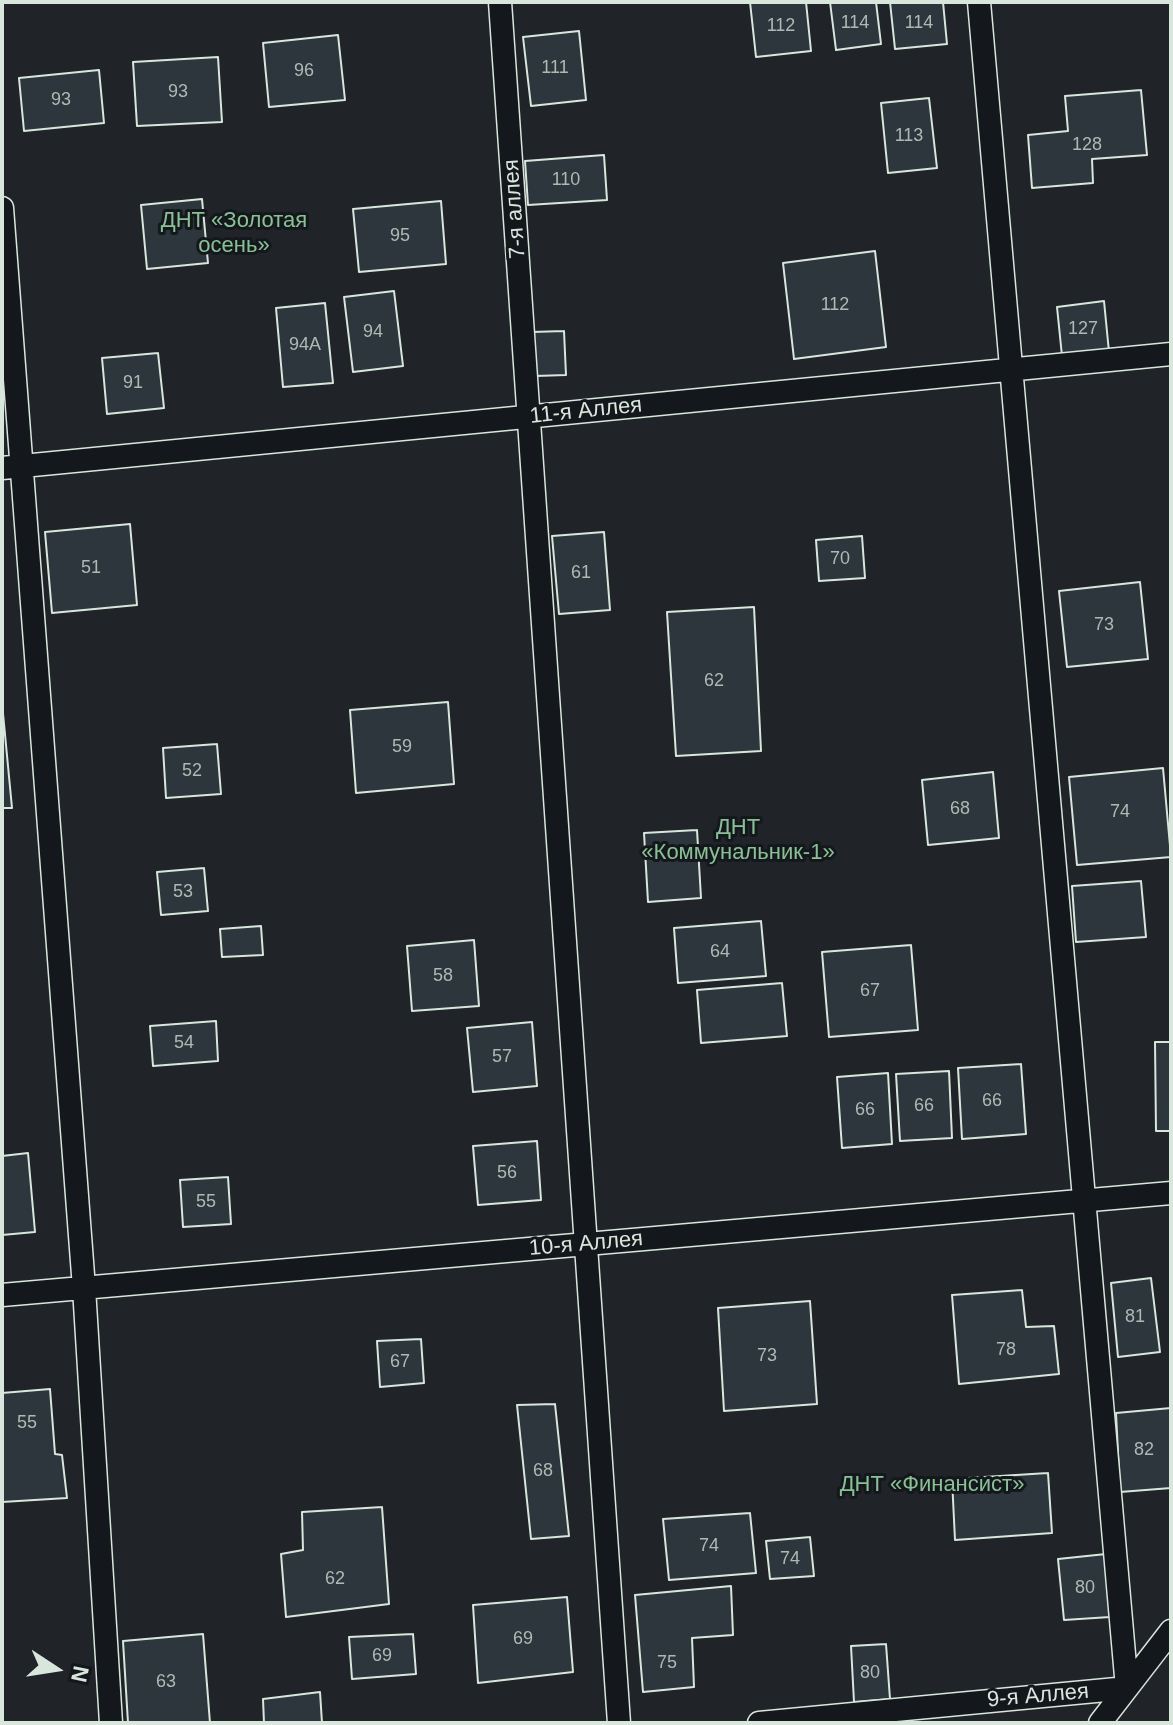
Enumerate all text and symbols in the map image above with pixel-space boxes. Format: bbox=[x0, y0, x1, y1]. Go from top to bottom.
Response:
house number: 114 bbox=[841, 12, 869, 34]
house number: 114 bbox=[905, 12, 933, 34]
house number: 112 bbox=[767, 15, 795, 37]
house number: 111 bbox=[541, 57, 569, 79]
house number: 96 bbox=[294, 60, 314, 82]
house number: 93 bbox=[168, 81, 188, 103]
house number: 93 bbox=[51, 89, 71, 111]
house number: 113 bbox=[895, 125, 923, 147]
house number: 128 bbox=[1072, 134, 1102, 156]
street label: 7-я аллея bbox=[498, 158, 532, 260]
house number: 110 bbox=[552, 169, 580, 191]
park label: ДНТ «Золотая осень» bbox=[161, 208, 307, 260]
house number: 95 bbox=[390, 225, 410, 247]
house number: 112 bbox=[821, 294, 849, 316]
house number: 127 bbox=[1068, 318, 1098, 340]
house number: 94 bbox=[363, 321, 383, 343]
house number: 94А bbox=[289, 334, 321, 356]
house number: 91 bbox=[123, 372, 143, 394]
street label: 11-я Аллея bbox=[529, 392, 643, 430]
house number: 70 bbox=[830, 548, 850, 570]
house number: 51 bbox=[81, 557, 101, 579]
house number: 61 bbox=[571, 562, 591, 584]
house number: 73 bbox=[1094, 614, 1114, 636]
house number: 62 bbox=[704, 670, 724, 692]
house number: 59 bbox=[392, 736, 412, 758]
house number: 52 bbox=[182, 760, 202, 782]
house number: 68 bbox=[950, 798, 970, 820]
house number: 74 bbox=[1110, 801, 1130, 823]
park label: ДНТ «Коммунальник-1» bbox=[641, 815, 835, 866]
house number: 53 bbox=[173, 881, 193, 903]
house number: 64 bbox=[710, 941, 730, 963]
house number: 58 bbox=[433, 965, 453, 987]
house number: 67 bbox=[860, 980, 880, 1002]
house number: 54 bbox=[174, 1032, 194, 1054]
house number: 57 bbox=[492, 1046, 512, 1068]
house number: 66 bbox=[982, 1090, 1002, 1112]
house number: 66 bbox=[914, 1095, 934, 1117]
house number: 66 bbox=[855, 1099, 875, 1121]
house number: 56 bbox=[497, 1162, 517, 1184]
house number: 55 bbox=[196, 1191, 216, 1213]
street label: 10-я Аллея bbox=[528, 1226, 644, 1262]
house number: 81 bbox=[1125, 1306, 1145, 1328]
house number: 78 bbox=[996, 1339, 1016, 1361]
house number: 73 bbox=[757, 1345, 777, 1367]
house number: 67 bbox=[390, 1351, 410, 1373]
house number: 55 bbox=[17, 1412, 37, 1434]
house number: 82 bbox=[1134, 1439, 1154, 1461]
house number: 68 bbox=[533, 1460, 553, 1482]
park label: ДНТ «Финансист» bbox=[840, 1472, 1024, 1498]
house number: 74 bbox=[699, 1535, 719, 1557]
house number: 74 bbox=[780, 1548, 800, 1570]
house number: 62 bbox=[325, 1568, 345, 1590]
house number: 80 bbox=[1075, 1577, 1095, 1599]
house number: 69 bbox=[513, 1628, 533, 1650]
north arrow bbox=[16, 1629, 96, 1709]
house number: 69 bbox=[372, 1645, 392, 1667]
house number: 75 bbox=[657, 1652, 677, 1674]
house number: 80 bbox=[860, 1662, 880, 1684]
text: N bbox=[66, 1664, 94, 1684]
house number: 63 bbox=[156, 1671, 176, 1693]
street label: 9-я Аллея bbox=[986, 1678, 1090, 1714]

